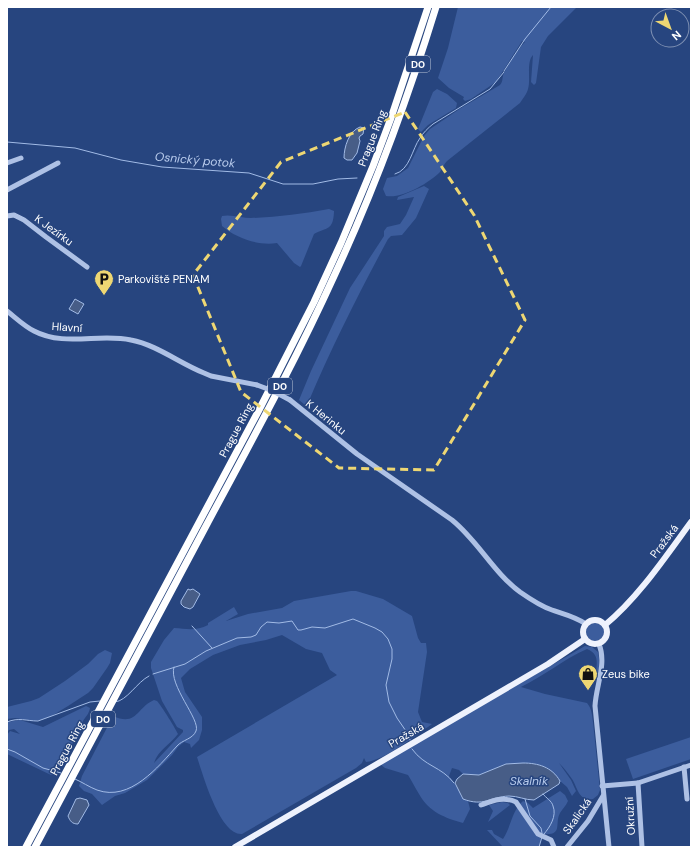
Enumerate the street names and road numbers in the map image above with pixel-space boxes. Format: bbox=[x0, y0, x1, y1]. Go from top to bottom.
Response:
road number: D0 bbox=[406, 56, 430, 72]
street label: Prague Ring bbox=[355, 108, 389, 168]
street label: K Jezírku bbox=[32, 211, 76, 249]
street label: Hlavní bbox=[51, 319, 83, 335]
road number: D0 bbox=[268, 378, 292, 394]
street label: K Herinku bbox=[303, 396, 349, 438]
street label: Prague Ring bbox=[216, 400, 256, 460]
street label: Pražská bbox=[647, 521, 681, 561]
road number: D0 bbox=[91, 711, 115, 727]
street label: Prague Ring bbox=[47, 718, 87, 778]
street label: Pražská bbox=[386, 719, 426, 751]
street label: Skalická bbox=[560, 795, 594, 837]
street label: Okružní bbox=[622, 796, 638, 835]

